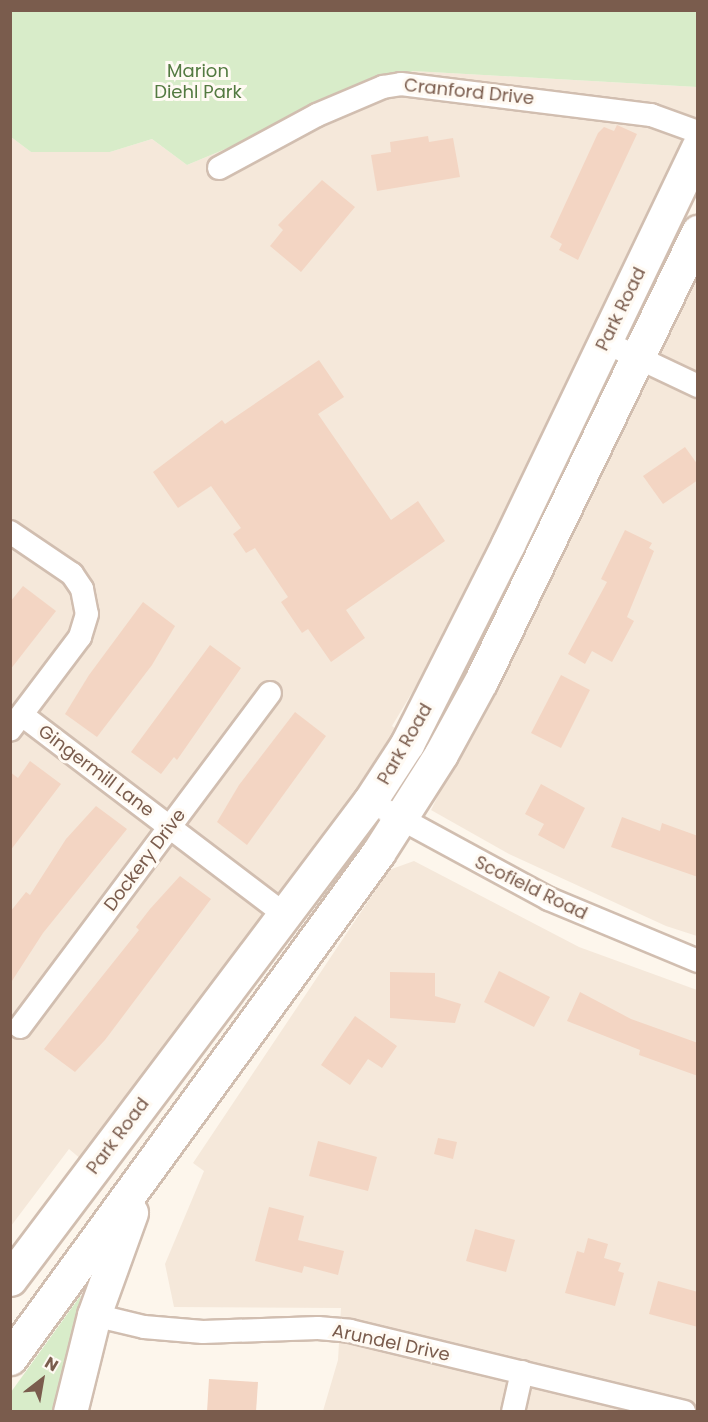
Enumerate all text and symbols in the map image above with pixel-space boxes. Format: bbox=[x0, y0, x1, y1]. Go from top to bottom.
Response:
park label: Marion Diehl Park bbox=[154, 61, 242, 104]
street label: Cranford Drive bbox=[403, 74, 535, 110]
street label: Park Road bbox=[592, 264, 650, 354]
street label: Park Road bbox=[373, 700, 437, 788]
street label: Gingermill Lane bbox=[34, 720, 158, 822]
street label: Dockery Drive bbox=[100, 805, 190, 915]
street label: Scofield Road bbox=[471, 851, 591, 925]
street label: Park Road bbox=[82, 1093, 154, 1179]
street label: Arundel Drive bbox=[330, 1320, 452, 1366]
north arrow bbox=[12, 1350, 72, 1410]
text: N bbox=[40, 1351, 63, 1377]

